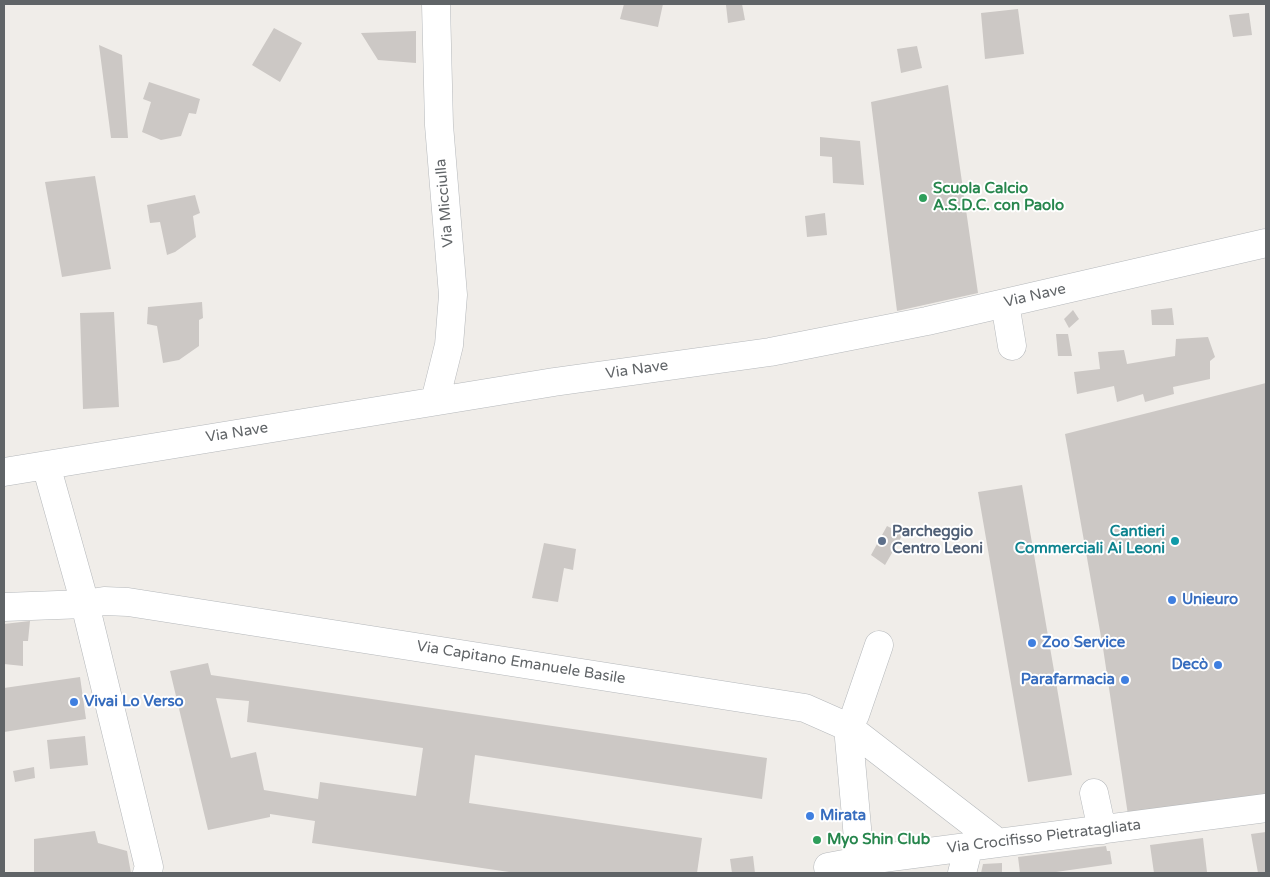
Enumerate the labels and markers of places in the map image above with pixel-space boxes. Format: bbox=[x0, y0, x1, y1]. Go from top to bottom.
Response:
place label: Scuola Calcio A.S.D.C. con Paolo bbox=[933, 180, 1064, 215]
marker: Scuola Calcio A.S.D.C. con Paolo bbox=[917, 192, 929, 204]
place label: Parcheggio Centro Leoni bbox=[892, 523, 983, 558]
place label: Cantieri Commerciali Ai Leoni bbox=[1015, 523, 1165, 558]
marker: Parcheggio Centro Leoni bbox=[876, 535, 888, 547]
marker: Cantieri Commerciali Ai Leoni bbox=[1169, 535, 1181, 547]
place label: Unieuro bbox=[1182, 591, 1238, 609]
marker: Unieuro bbox=[1166, 594, 1178, 606]
place label: Zoo Service bbox=[1042, 634, 1125, 652]
marker: Zoo Service bbox=[1026, 637, 1038, 649]
place label: Decò bbox=[1171, 656, 1208, 674]
marker: Decò bbox=[1212, 659, 1224, 671]
place label: Parafarmacia bbox=[1021, 671, 1115, 689]
marker: Parafarmacia bbox=[1119, 674, 1131, 686]
place label: Vivai Lo Verso bbox=[84, 693, 184, 711]
marker: Vivai Lo Verso bbox=[68, 696, 80, 708]
place label: Mirata bbox=[820, 807, 866, 825]
marker: Mirata bbox=[804, 810, 816, 822]
place label: Myo Shin Club bbox=[827, 831, 930, 849]
marker: Myo Shin Club bbox=[811, 834, 823, 846]

